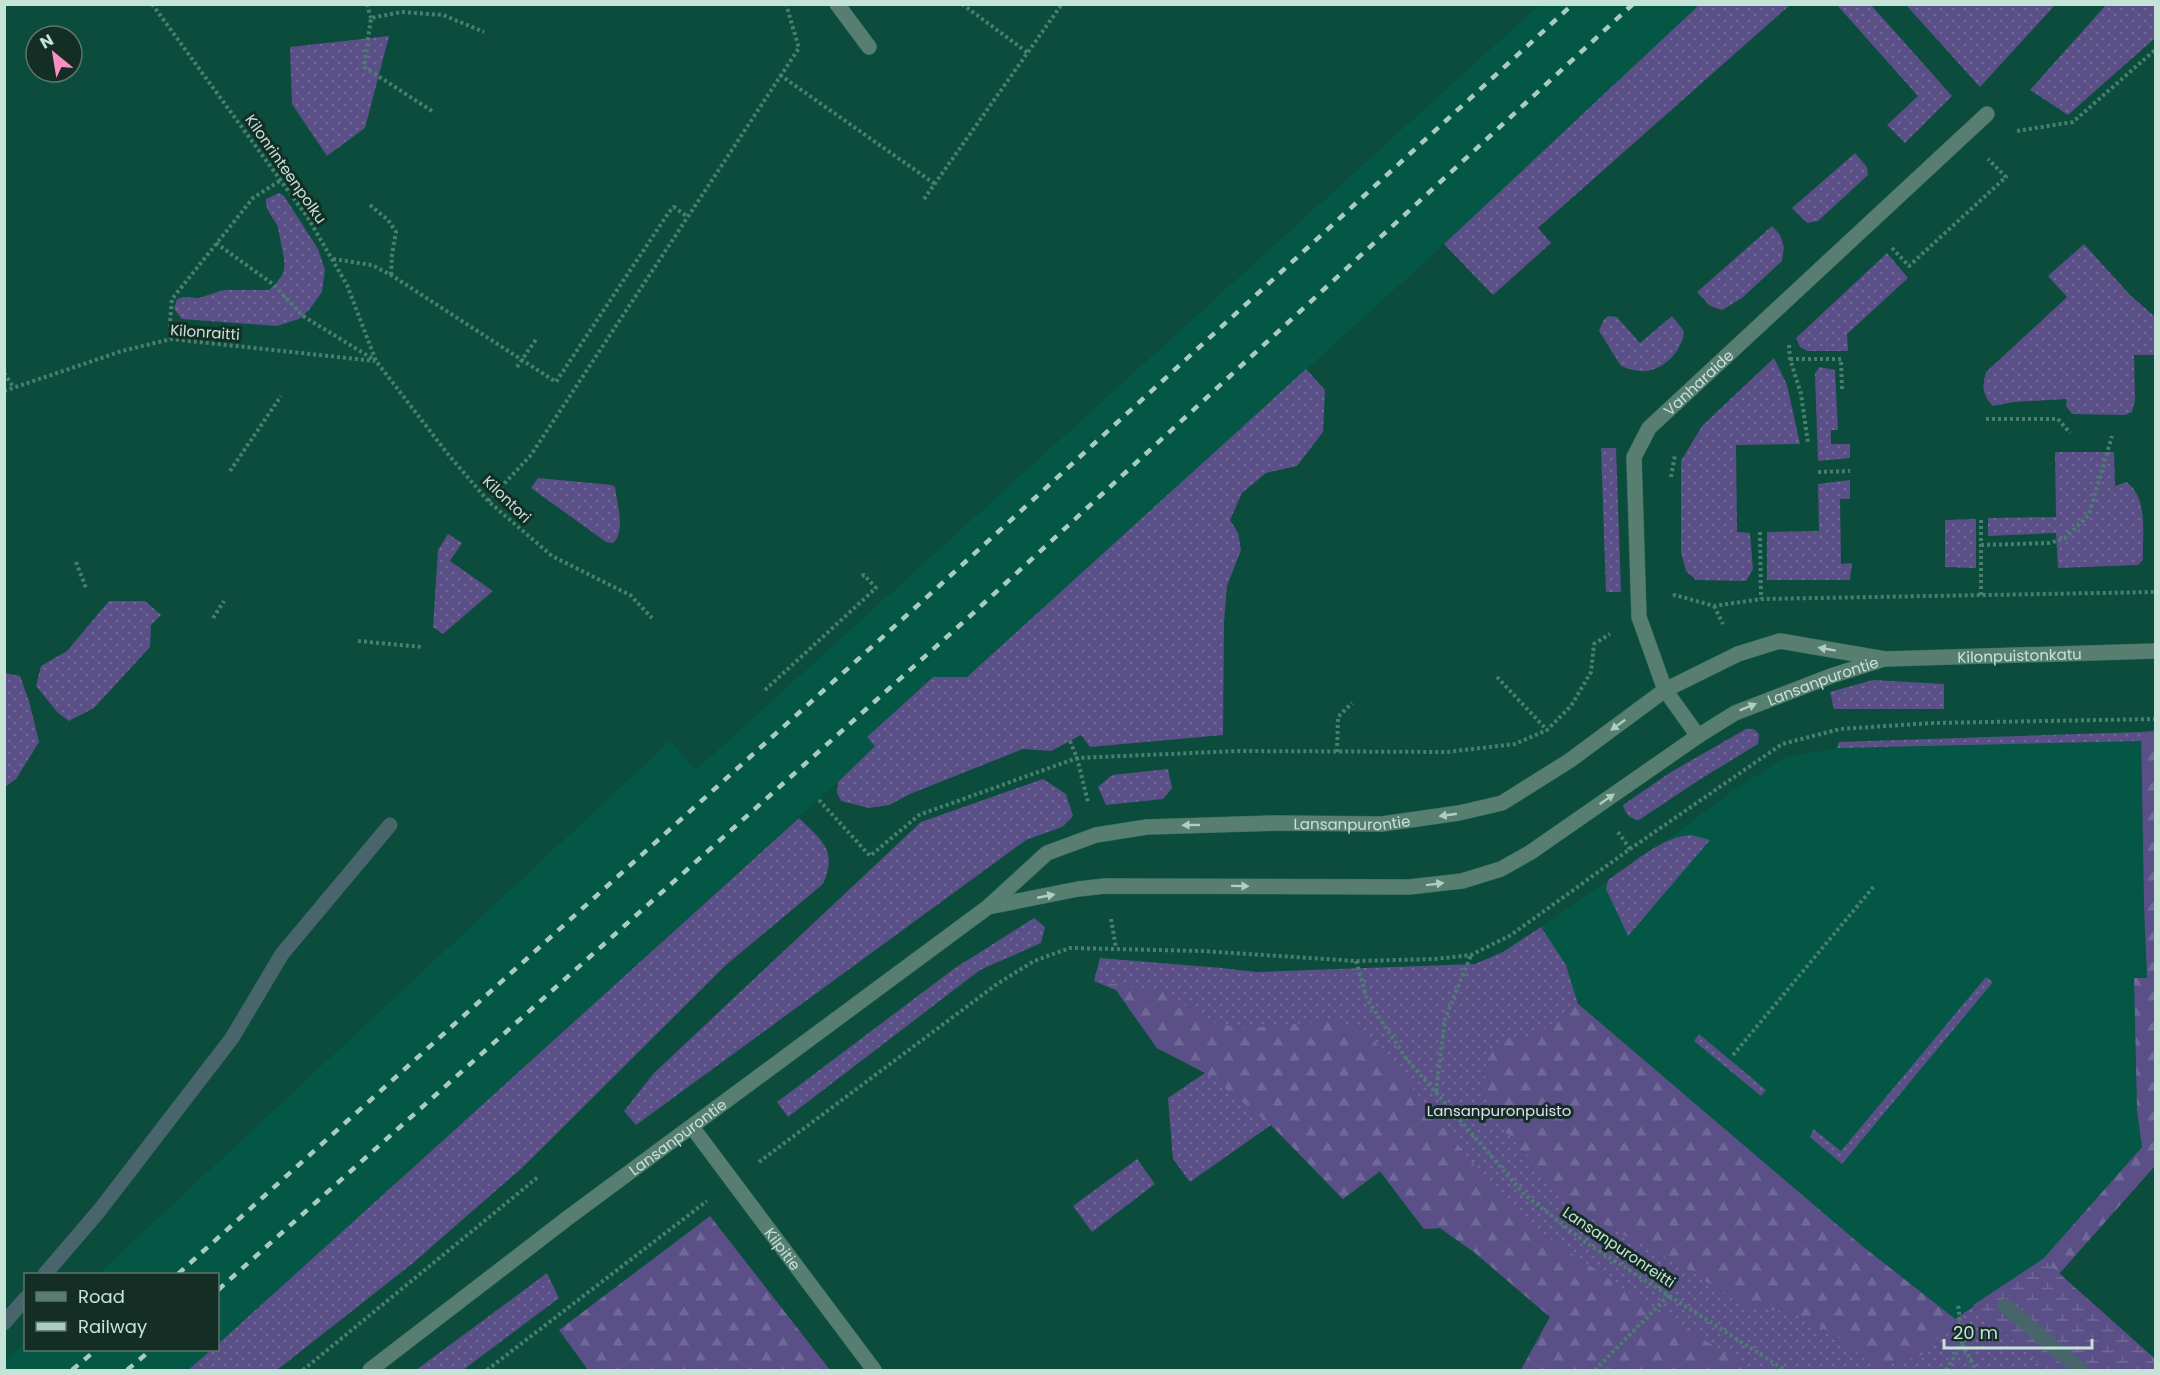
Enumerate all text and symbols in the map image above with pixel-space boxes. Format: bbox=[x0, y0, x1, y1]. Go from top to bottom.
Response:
north arrow bbox=[24, 24, 84, 84]
text: N bbox=[36, 28, 58, 54]
street label: Kilonrinteenpolku bbox=[240, 110, 332, 228]
street label: Kilonraitti bbox=[170, 319, 240, 345]
street label: Vanharaide bbox=[1659, 344, 1738, 420]
street label: Kilontori bbox=[478, 471, 536, 527]
street label: Kilonpuistonkatu bbox=[1957, 643, 2082, 667]
one-way arrow bbox=[1818, 644, 1837, 653]
street label: Lansanpurontie bbox=[1764, 651, 1881, 710]
one-way arrow bbox=[1740, 702, 1758, 712]
one-way arrow bbox=[1611, 719, 1627, 731]
one-way arrow bbox=[1598, 793, 1614, 805]
street label: Lansanpurontie bbox=[1293, 810, 1412, 835]
one-way arrow bbox=[1439, 810, 1458, 819]
one-way arrow bbox=[1181, 821, 1200, 830]
one-way arrow bbox=[1425, 879, 1444, 889]
one-way arrow bbox=[1230, 881, 1249, 891]
one-way arrow bbox=[1036, 891, 1055, 900]
street label: Lansanpurontie bbox=[624, 1094, 731, 1180]
park label: Lansanpuronpuisto bbox=[1427, 1100, 1571, 1121]
street label: Lansanpuronreitti bbox=[1559, 1202, 1679, 1292]
street label: Kilpitie bbox=[760, 1223, 806, 1274]
legend bbox=[24, 1273, 219, 1351]
text: Road bbox=[78, 1284, 125, 1309]
scale bar bbox=[1944, 1312, 2092, 1350]
text: Railway bbox=[78, 1314, 147, 1339]
text: 20 m bbox=[1953, 1320, 1998, 1345]

